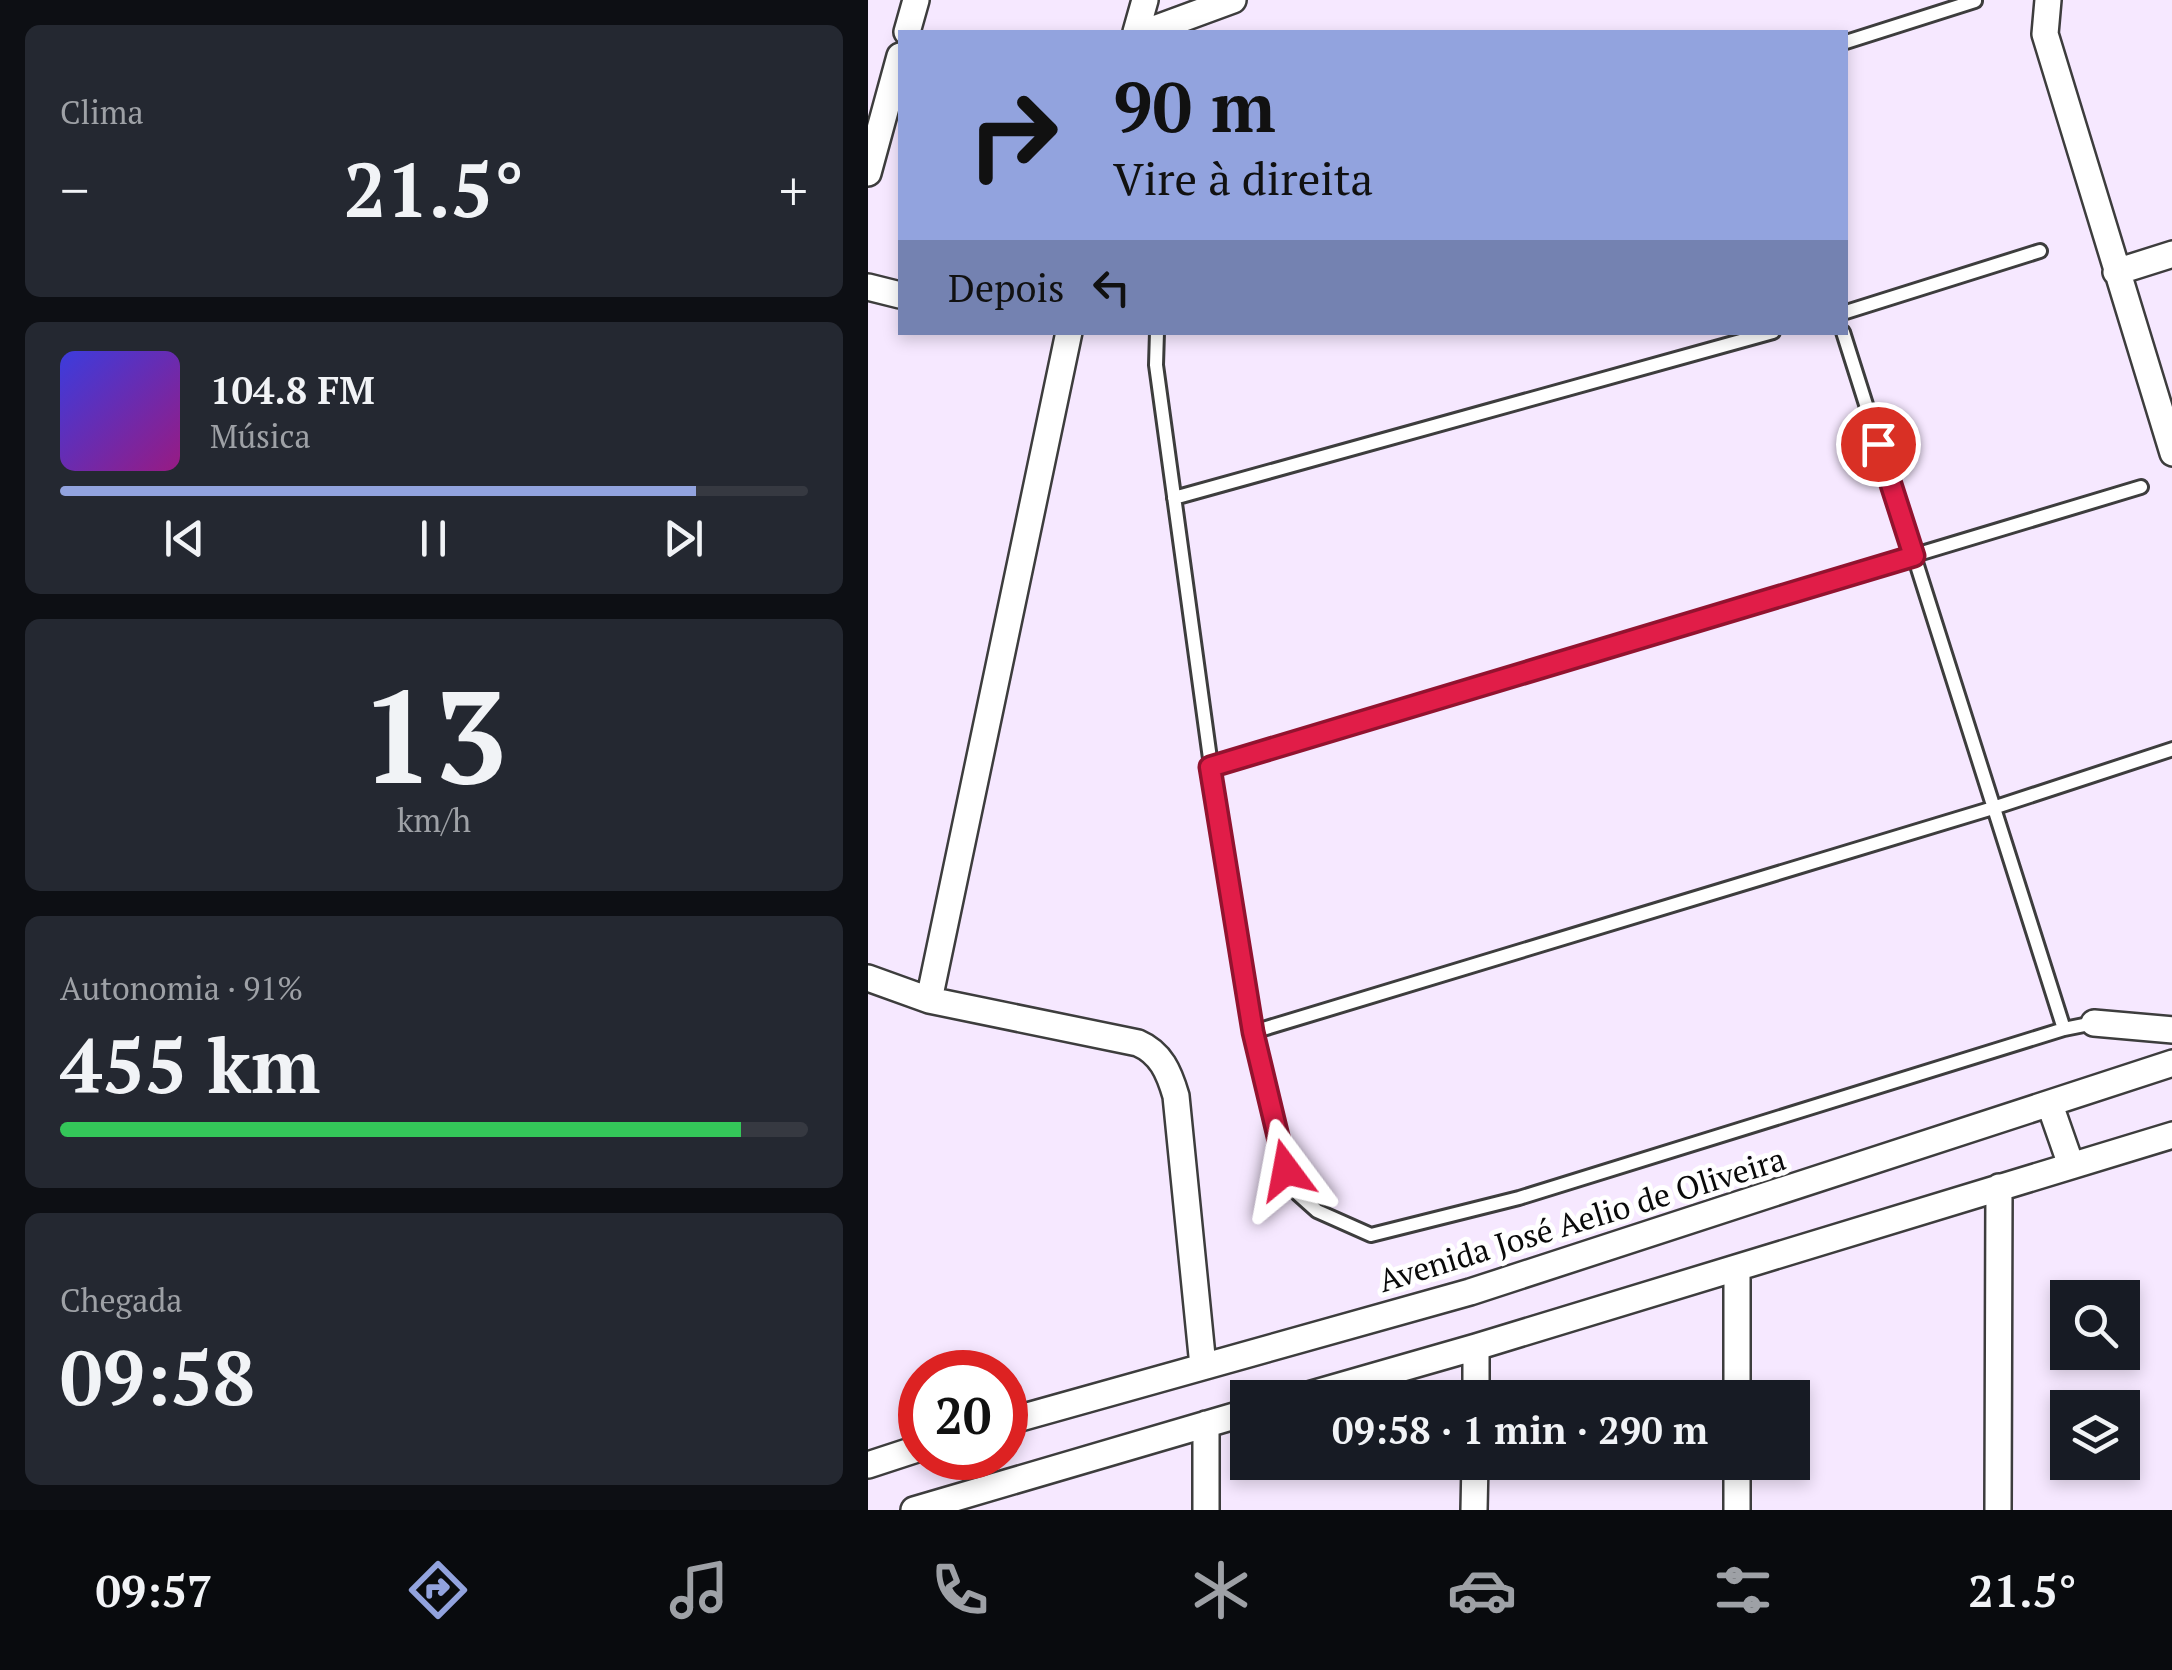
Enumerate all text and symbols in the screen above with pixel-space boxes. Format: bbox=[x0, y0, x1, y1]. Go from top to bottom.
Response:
text: 90 m bbox=[1113, 59, 1276, 152]
icon: right bbox=[948, 70, 1078, 200]
text: Clima bbox=[60, 91, 144, 133]
text: 21.5° bbox=[344, 139, 524, 238]
text: Vire à direita bbox=[1113, 148, 1373, 208]
text: − bbox=[60, 153, 89, 226]
text: + bbox=[779, 153, 808, 226]
icon: left bbox=[1084, 260, 1139, 315]
text: Depois bbox=[948, 263, 1064, 313]
text: 104.8 FM bbox=[210, 365, 375, 415]
pin bbox=[1836, 402, 1921, 487]
text: Música bbox=[210, 415, 311, 457]
icon: arrive bbox=[1851, 417, 1906, 472]
icon: previous bbox=[157, 511, 212, 566]
icon: pause bbox=[406, 511, 461, 566]
icon: next bbox=[656, 511, 711, 566]
text: 13 bbox=[361, 648, 507, 820]
text: km/h bbox=[397, 799, 471, 841]
text: Autonomia · 91% bbox=[60, 967, 303, 1009]
text: 455 km bbox=[60, 1015, 320, 1114]
position arrow bbox=[1234, 1118, 1338, 1222]
street label: Avenida José Aelio de Oliveira bbox=[1373, 1137, 1790, 1301]
text: Chegada bbox=[60, 1279, 182, 1321]
map controls bbox=[2050, 1280, 2140, 1480]
button: search bbox=[2050, 1280, 2140, 1370]
text: 09:58 bbox=[60, 1327, 255, 1426]
speed limit sign: 20 bbox=[898, 1350, 1028, 1480]
button: layers bbox=[2050, 1390, 2140, 1480]
text: 09:58 · 1 min · 290 m bbox=[1332, 1405, 1708, 1455]
icon: directions bbox=[403, 1555, 473, 1625]
icon: music bbox=[664, 1555, 734, 1625]
icon: phone bbox=[925, 1555, 995, 1625]
icon: climate bbox=[1186, 1555, 1256, 1625]
icon: car bbox=[1447, 1555, 1517, 1625]
icon: filters bbox=[1708, 1555, 1778, 1625]
text: 09:57 bbox=[95, 1560, 213, 1620]
text: 21.5° bbox=[1968, 1560, 2077, 1620]

